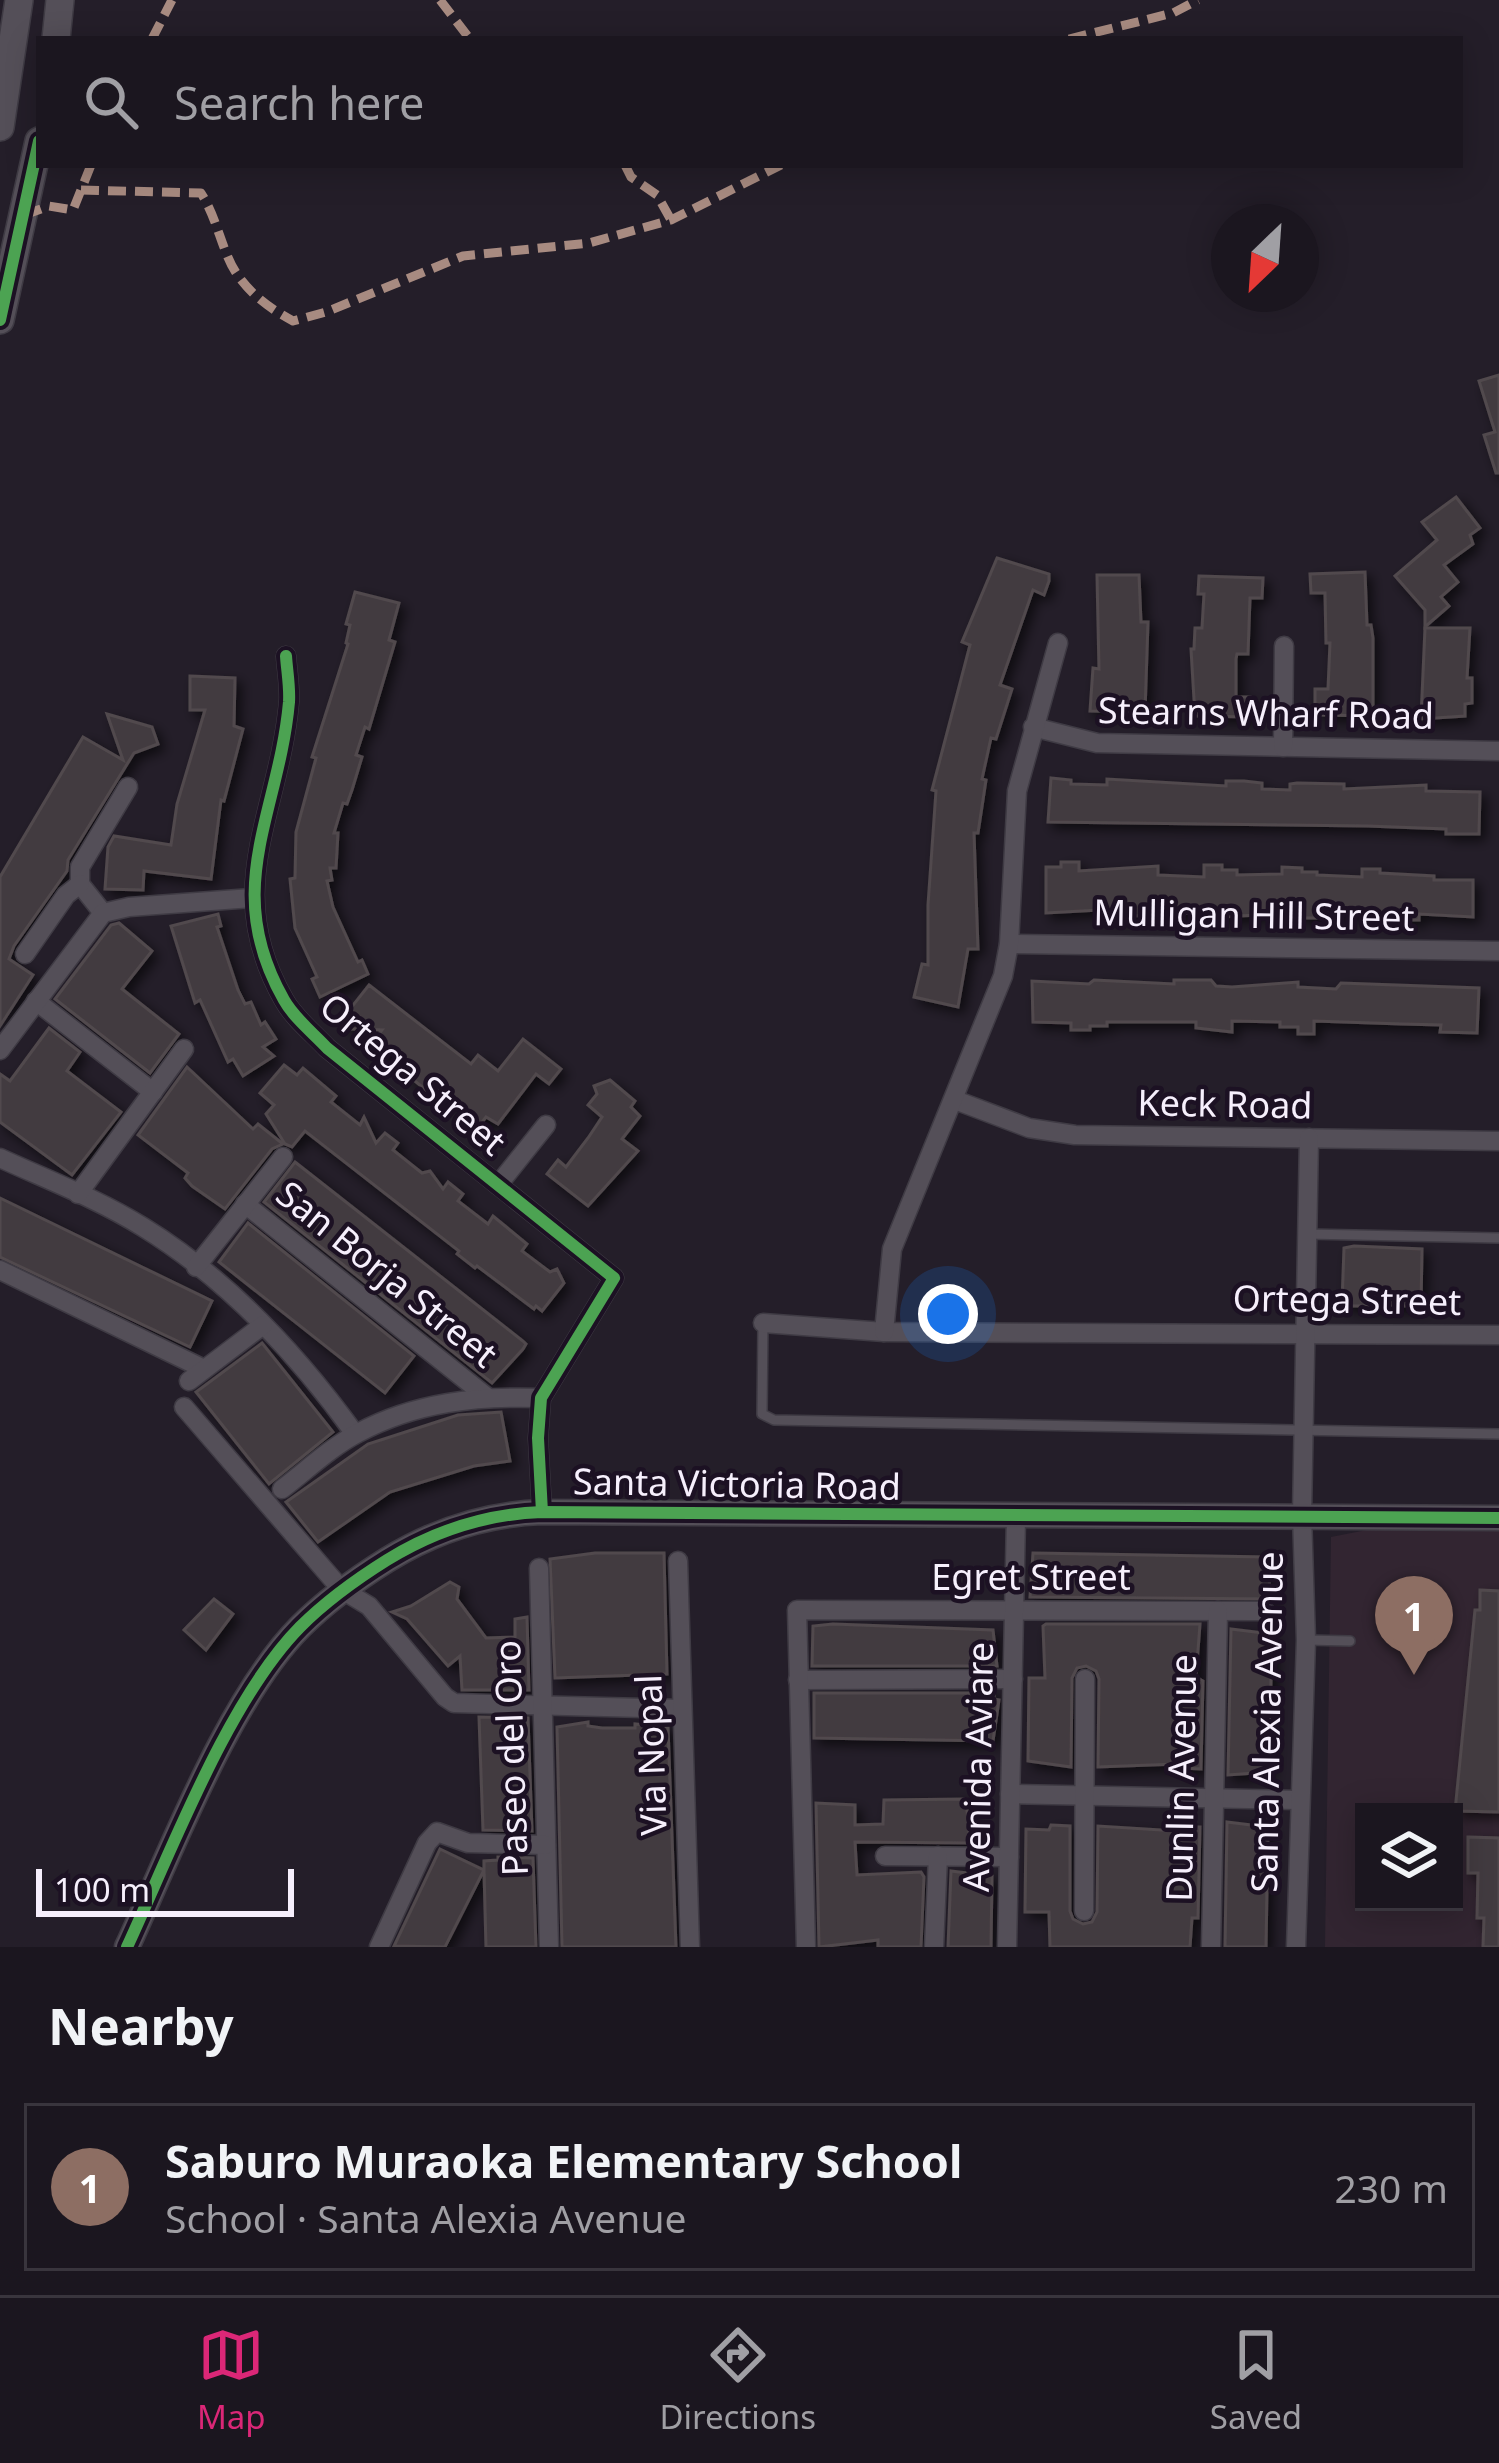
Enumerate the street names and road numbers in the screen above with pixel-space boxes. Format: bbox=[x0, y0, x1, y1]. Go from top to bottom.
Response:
street label: Stearns Wharf Road bbox=[1098, 685, 1434, 740]
street label: Mulligan Hill Street bbox=[1093, 887, 1415, 942]
street label: Ortega Street bbox=[310, 981, 517, 1166]
street label: Keck Road bbox=[1137, 1077, 1313, 1130]
street label: San Borja Street bbox=[267, 1169, 508, 1378]
street label: Ortega Street bbox=[1232, 1273, 1462, 1326]
street label: Santa Victoria Road bbox=[573, 1456, 901, 1511]
street label: Santa Alexia Avenue bbox=[1239, 1551, 1294, 1893]
street label: Egret Street bbox=[931, 1552, 1131, 1601]
street label: Paseo del Oro bbox=[482, 1639, 539, 1877]
street label: Avenida Aviare bbox=[951, 1642, 1004, 1892]
street label: Dunlin Avenue bbox=[1154, 1654, 1207, 1902]
street label: Via Nopal bbox=[623, 1674, 678, 1836]

